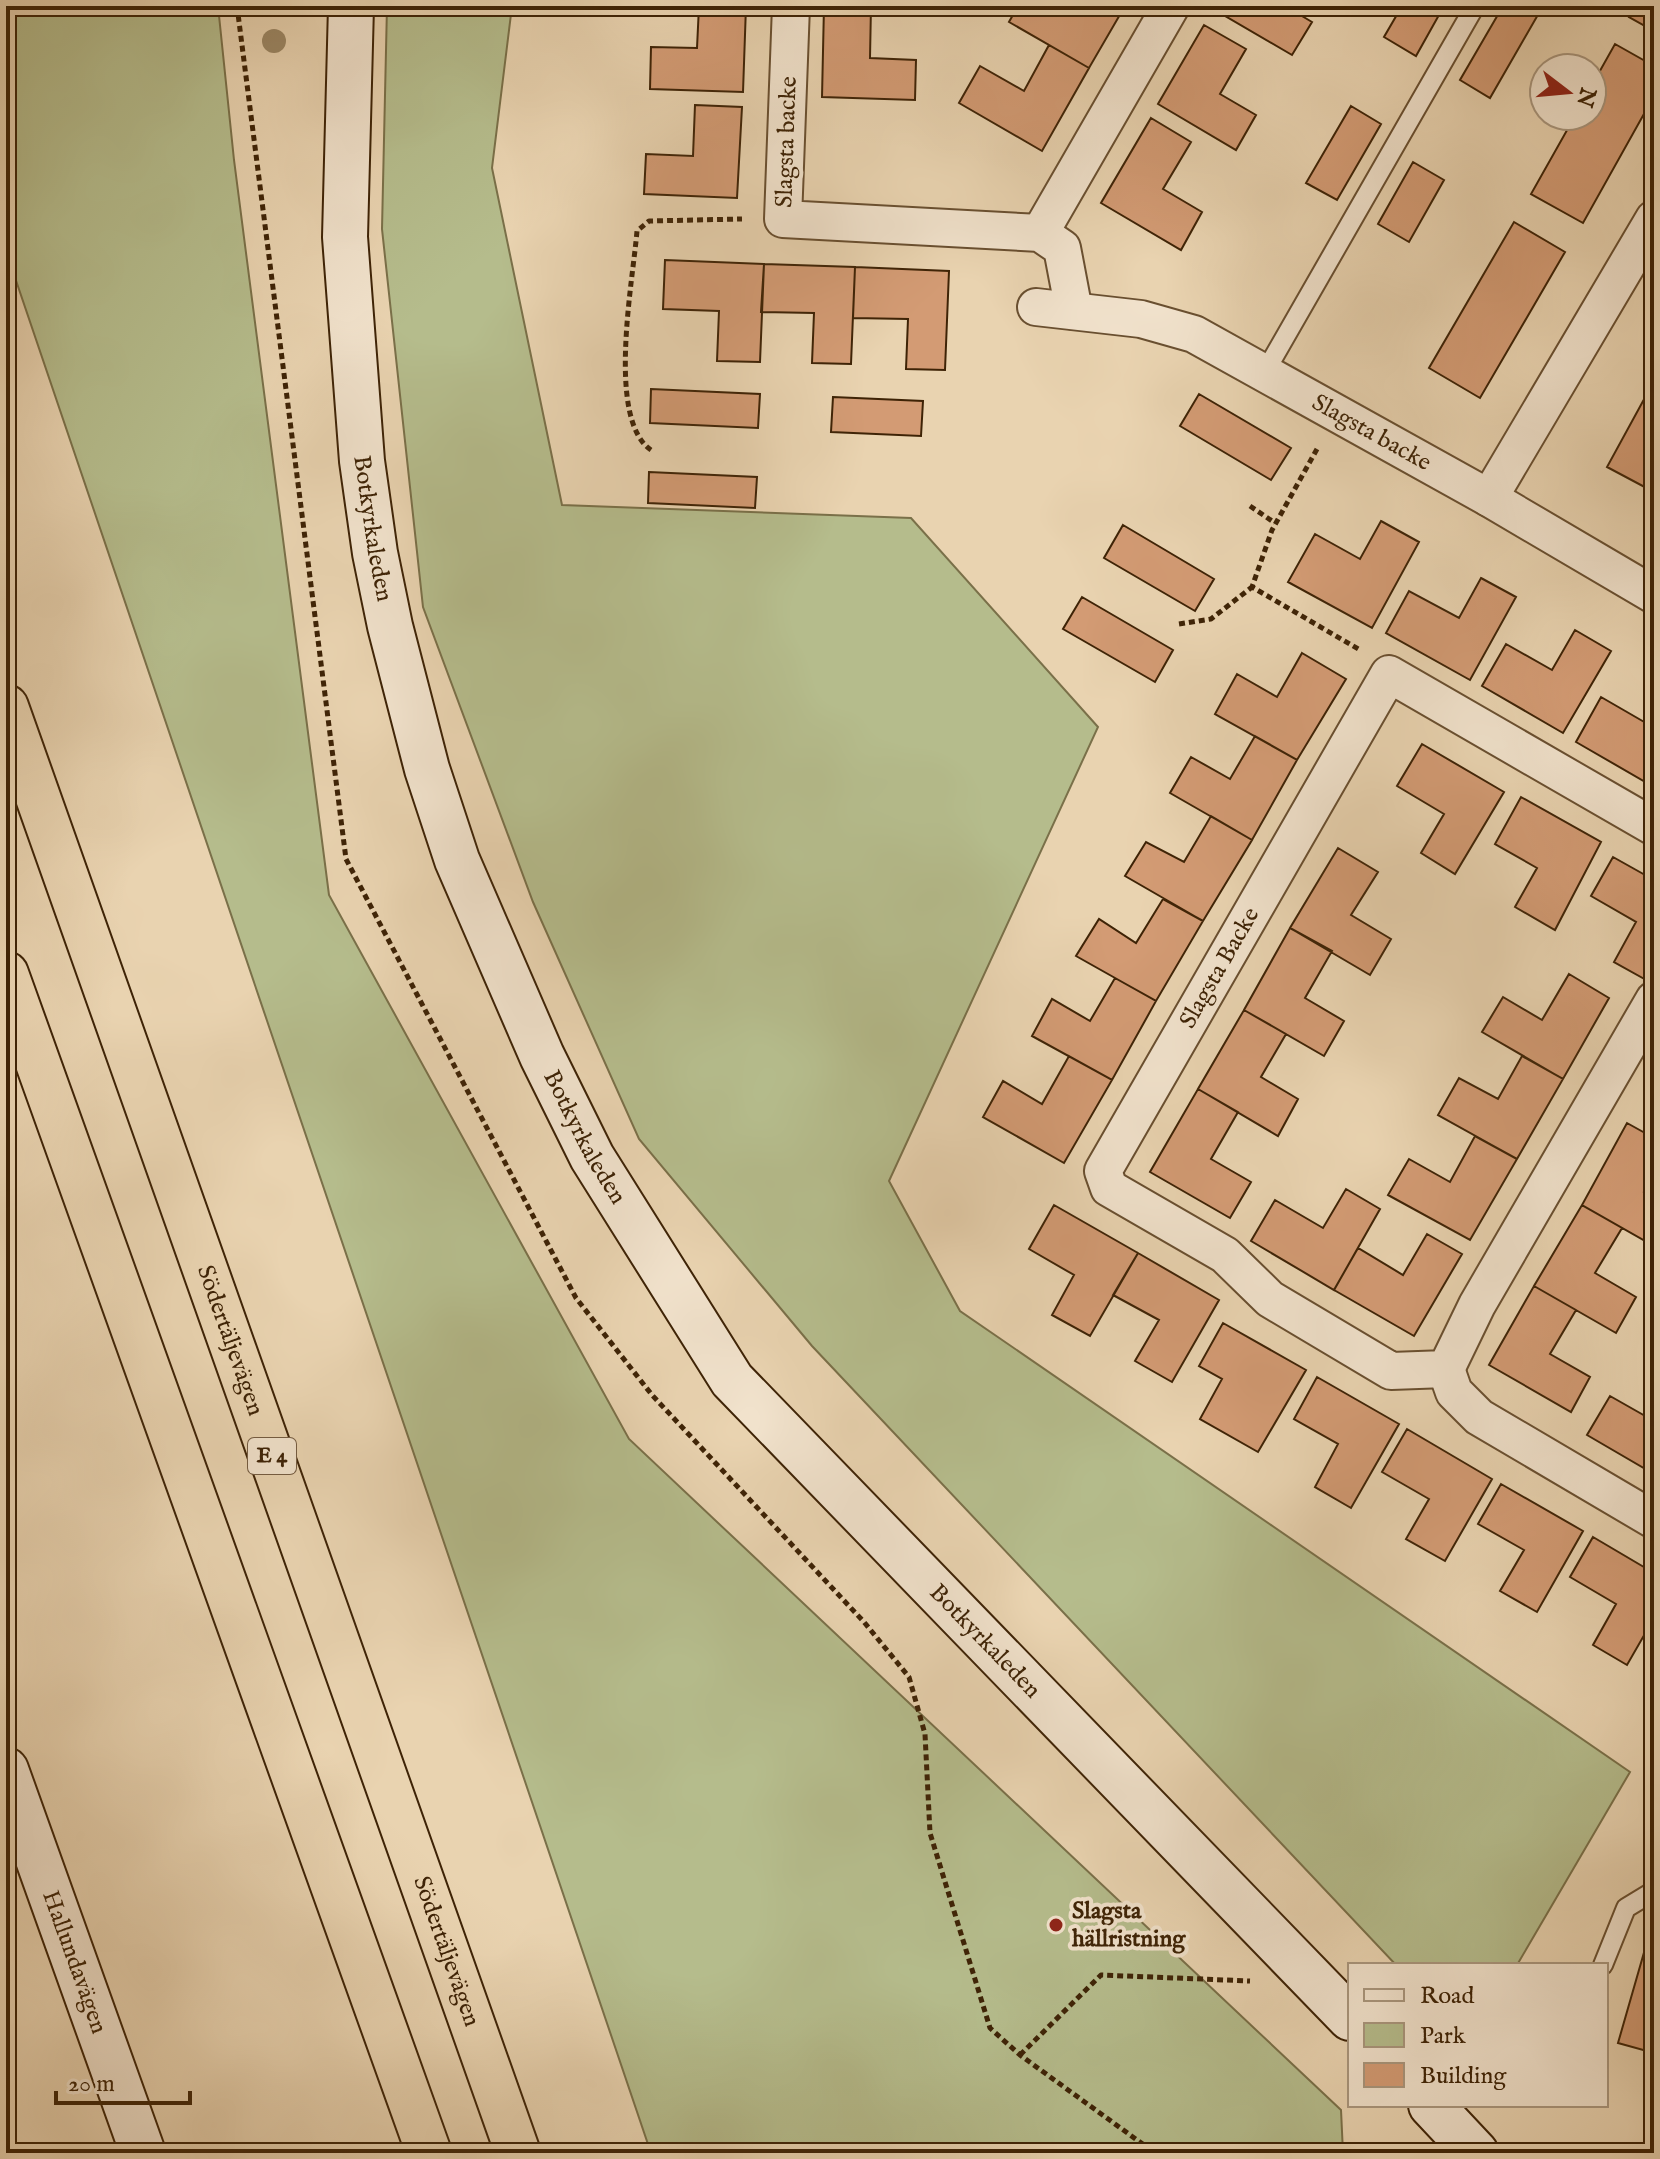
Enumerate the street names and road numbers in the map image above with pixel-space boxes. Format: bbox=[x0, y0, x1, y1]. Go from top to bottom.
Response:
street label: Slagsta backe bbox=[769, 76, 805, 208]
street label: Slagsta backe bbox=[1306, 387, 1437, 478]
street label: Botkyrkaleden bbox=[346, 453, 400, 605]
street label: Slagsta Backe bbox=[1173, 902, 1267, 1034]
street label: Botkyrkaleden bbox=[536, 1065, 633, 1210]
street label: Södertäljevägen bbox=[189, 1261, 271, 1420]
road number: E 4 bbox=[248, 1438, 296, 1474]
street label: Botkyrkaleden bbox=[922, 1577, 1048, 1705]
street label: Södertäljevägen bbox=[406, 1872, 488, 2031]
street label: Hallundavägen bbox=[35, 1886, 115, 2038]

